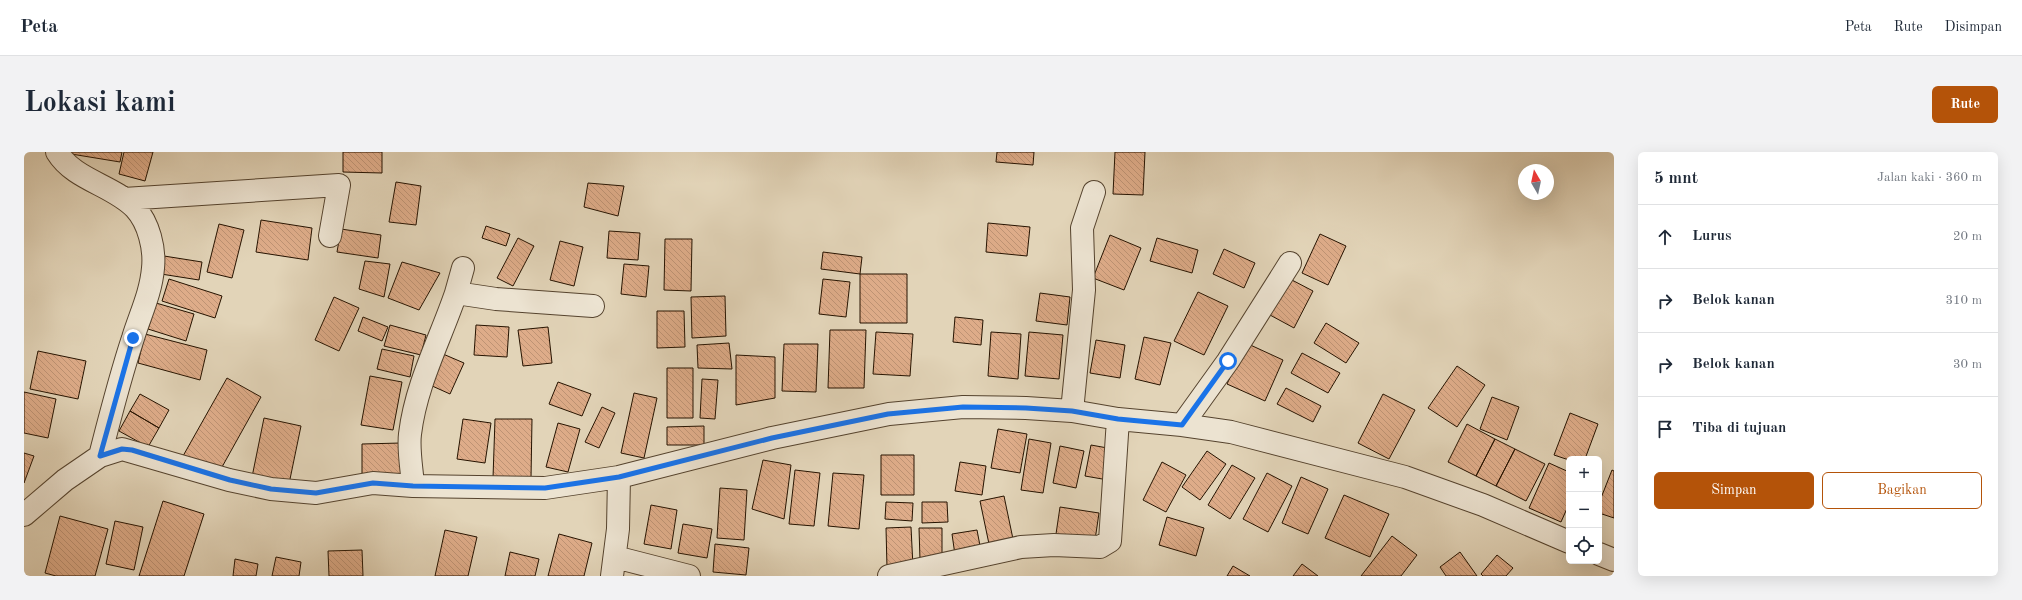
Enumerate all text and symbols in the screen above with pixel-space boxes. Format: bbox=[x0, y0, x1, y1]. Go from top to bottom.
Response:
text: Peta bbox=[20, 18, 58, 37]
text: Peta bbox=[1845, 20, 1872, 34]
text: Rute bbox=[1894, 20, 1923, 34]
text: Disimpan bbox=[1945, 20, 2002, 34]
button: Rute bbox=[1932, 86, 1998, 123]
text: Lokasi kami bbox=[24, 90, 176, 118]
north arrow bbox=[1518, 164, 1554, 200]
text: 5 mnt bbox=[1654, 170, 1698, 187]
text: Jalan kaki · 360 m bbox=[1877, 171, 1982, 184]
icon: ahead bbox=[1654, 226, 1676, 248]
text: Lurus bbox=[1692, 229, 1732, 244]
text: 20 m bbox=[1953, 230, 1982, 243]
icon: right bbox=[1654, 290, 1676, 312]
text: Belok kanan bbox=[1692, 293, 1775, 308]
text: 310 m bbox=[1945, 294, 1982, 307]
route end bbox=[124, 329, 142, 347]
route start bbox=[1219, 352, 1237, 370]
icon: right bbox=[1654, 354, 1676, 376]
text: Belok kanan bbox=[1692, 357, 1775, 372]
text: 30 m bbox=[1953, 358, 1982, 371]
icon: arrive bbox=[1654, 418, 1676, 440]
text: Tiba di tujuan bbox=[1692, 421, 1786, 436]
map controls bbox=[1566, 456, 1602, 564]
button: + bbox=[1566, 456, 1602, 492]
button: Simpan bbox=[1654, 472, 1814, 509]
button: Bagikan bbox=[1822, 472, 1982, 509]
button: − bbox=[1566, 492, 1602, 528]
button: locate bbox=[1566, 528, 1602, 564]

